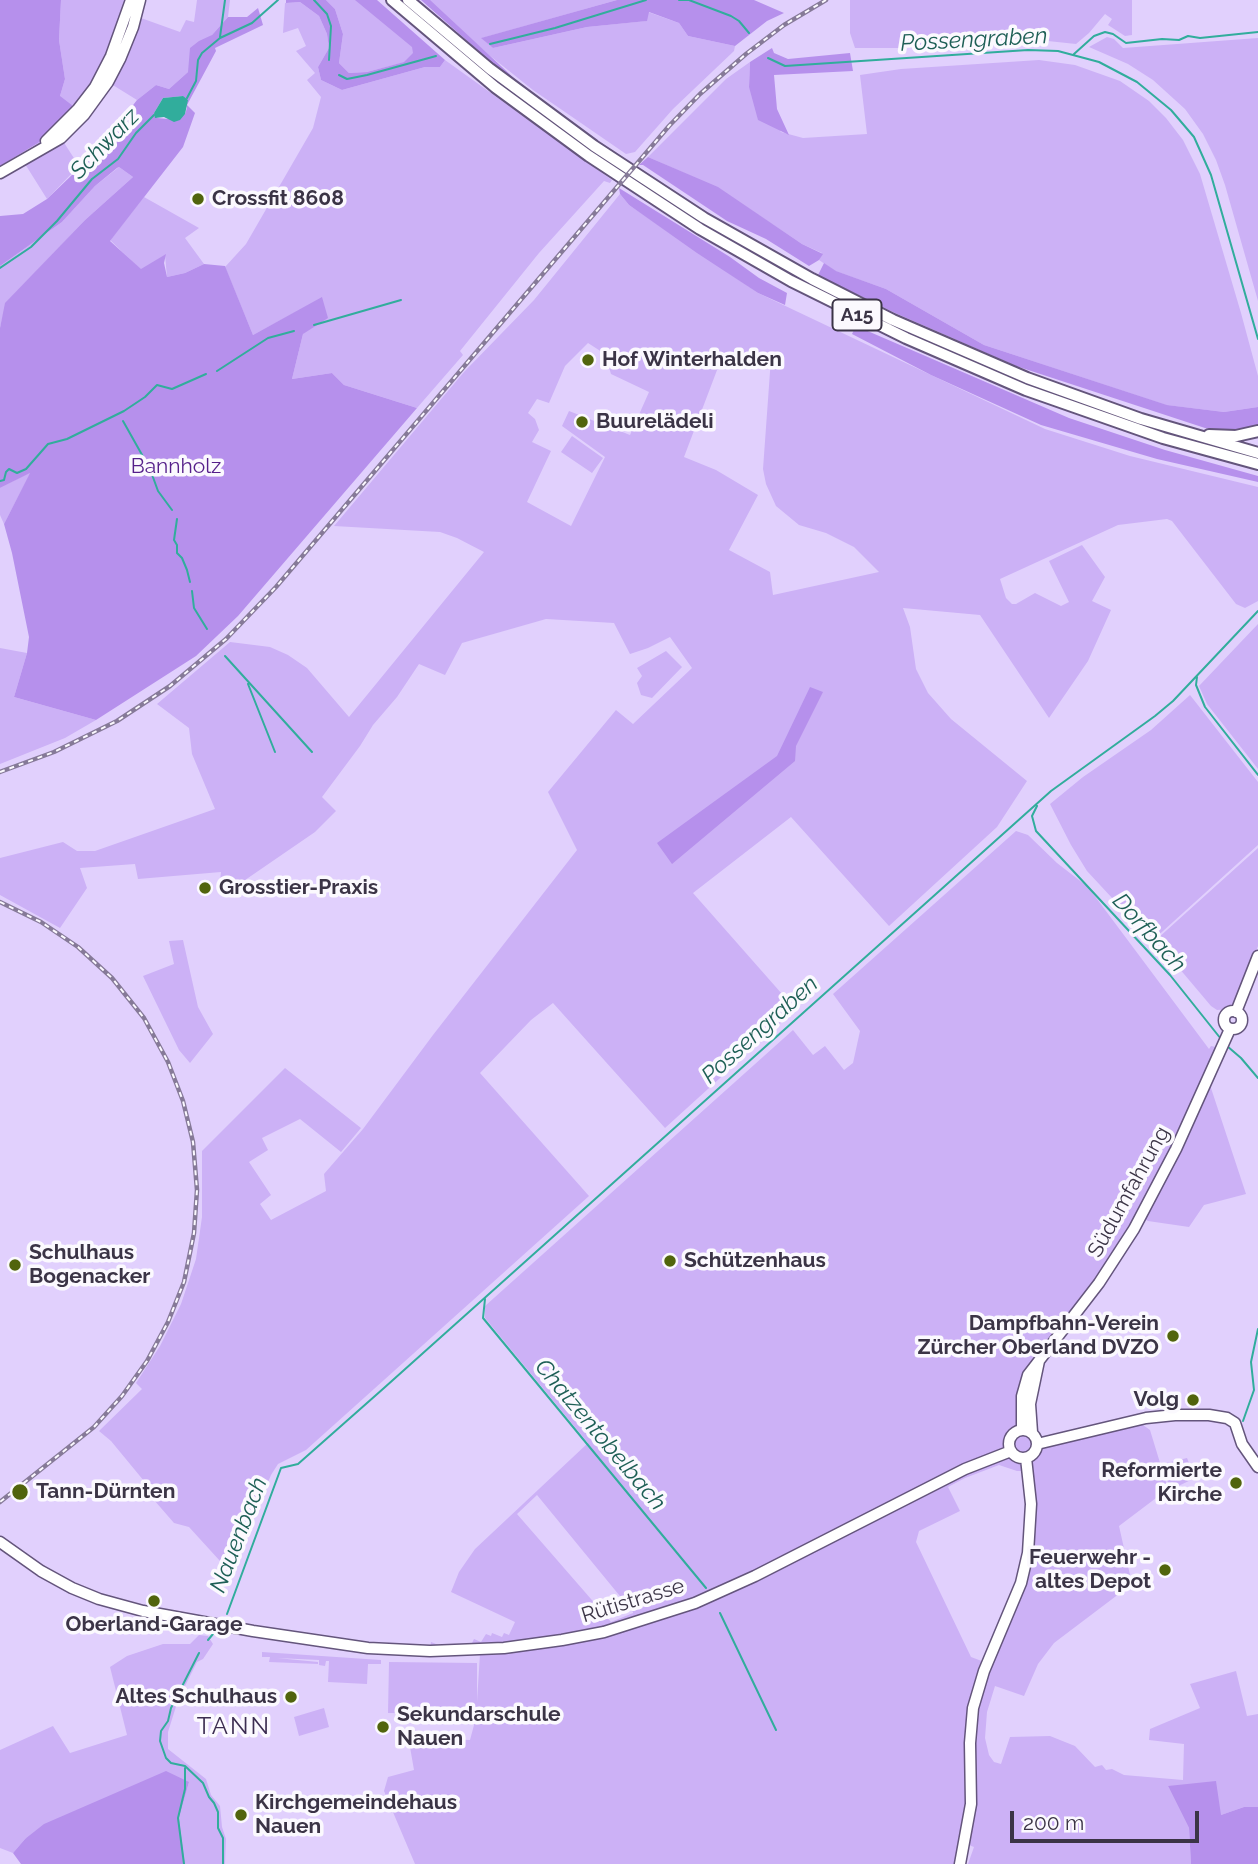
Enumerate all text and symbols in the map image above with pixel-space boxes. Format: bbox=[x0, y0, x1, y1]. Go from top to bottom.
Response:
water label: Possengraben bbox=[900, 22, 1048, 58]
water label: Schwarz bbox=[65, 103, 145, 185]
place label: Crossfit 8608 bbox=[212, 186, 344, 212]
marker: Crossfit 8608 bbox=[190, 191, 206, 207]
road number: A15 bbox=[832, 300, 882, 330]
place label: Hof Winterhalden bbox=[602, 347, 782, 373]
marker: Hof Winterhalden bbox=[580, 352, 596, 368]
place label: Buurelädeli bbox=[596, 409, 714, 435]
marker: Buurelädeli bbox=[574, 414, 590, 430]
park label: Bannholz bbox=[131, 454, 221, 480]
place label: Grosstier-Praxis bbox=[219, 875, 378, 901]
marker: Grosstier-Praxis bbox=[197, 880, 213, 896]
water label: Dorfbach bbox=[1106, 888, 1192, 978]
water label: Possengraben bbox=[696, 970, 824, 1090]
street label: Südumfahrung bbox=[1083, 1122, 1175, 1262]
place label: Schulhaus Bogenacker bbox=[29, 1240, 150, 1290]
place label: Schützenhaus bbox=[684, 1248, 826, 1274]
marker: Schützenhaus bbox=[662, 1253, 678, 1269]
marker: Schulhaus Bogenacker bbox=[7, 1257, 23, 1273]
place label: Dampfbahn-Verein Zürcher Oberland DVZO bbox=[917, 1311, 1159, 1361]
marker: Dampfbahn-Verein Zürcher Oberland DVZO bbox=[1165, 1328, 1181, 1344]
water label: Chatzentobelbach bbox=[529, 1354, 671, 1516]
place label: Volg bbox=[1134, 1387, 1179, 1413]
marker: Volg bbox=[1185, 1392, 1201, 1408]
place label: Reformierte Kirche bbox=[1101, 1458, 1222, 1508]
water label: Nauenbach bbox=[204, 1474, 274, 1596]
marker: Reformierte Kirche bbox=[1228, 1475, 1244, 1491]
place label: Tann-Dürnten bbox=[36, 1479, 175, 1505]
marker: Tann-Dürnten bbox=[10, 1482, 30, 1502]
place label: Feuerwehr - altes Depot bbox=[1029, 1545, 1151, 1595]
marker: Feuerwehr - altes Depot bbox=[1157, 1562, 1173, 1578]
street label: Rütistrasse bbox=[579, 1573, 687, 1629]
marker: Oberland-Garage bbox=[146, 1593, 162, 1609]
place label: Oberland-Garage bbox=[66, 1612, 242, 1638]
place label: Altes Schulhaus bbox=[115, 1684, 277, 1710]
marker: Altes Schulhaus bbox=[283, 1689, 299, 1705]
place label: Sekundarschule Nauen bbox=[397, 1702, 561, 1752]
district label: TANN bbox=[197, 1713, 271, 1741]
marker: Sekundarschule Nauen bbox=[375, 1719, 391, 1735]
place label: Kirchgemeindehaus Nauen bbox=[255, 1790, 457, 1840]
scale bar bbox=[1013, 1798, 1202, 1842]
marker: Kirchgemeindehaus Nauen bbox=[233, 1807, 249, 1823]
text: 200 m bbox=[1023, 1810, 1084, 1835]

